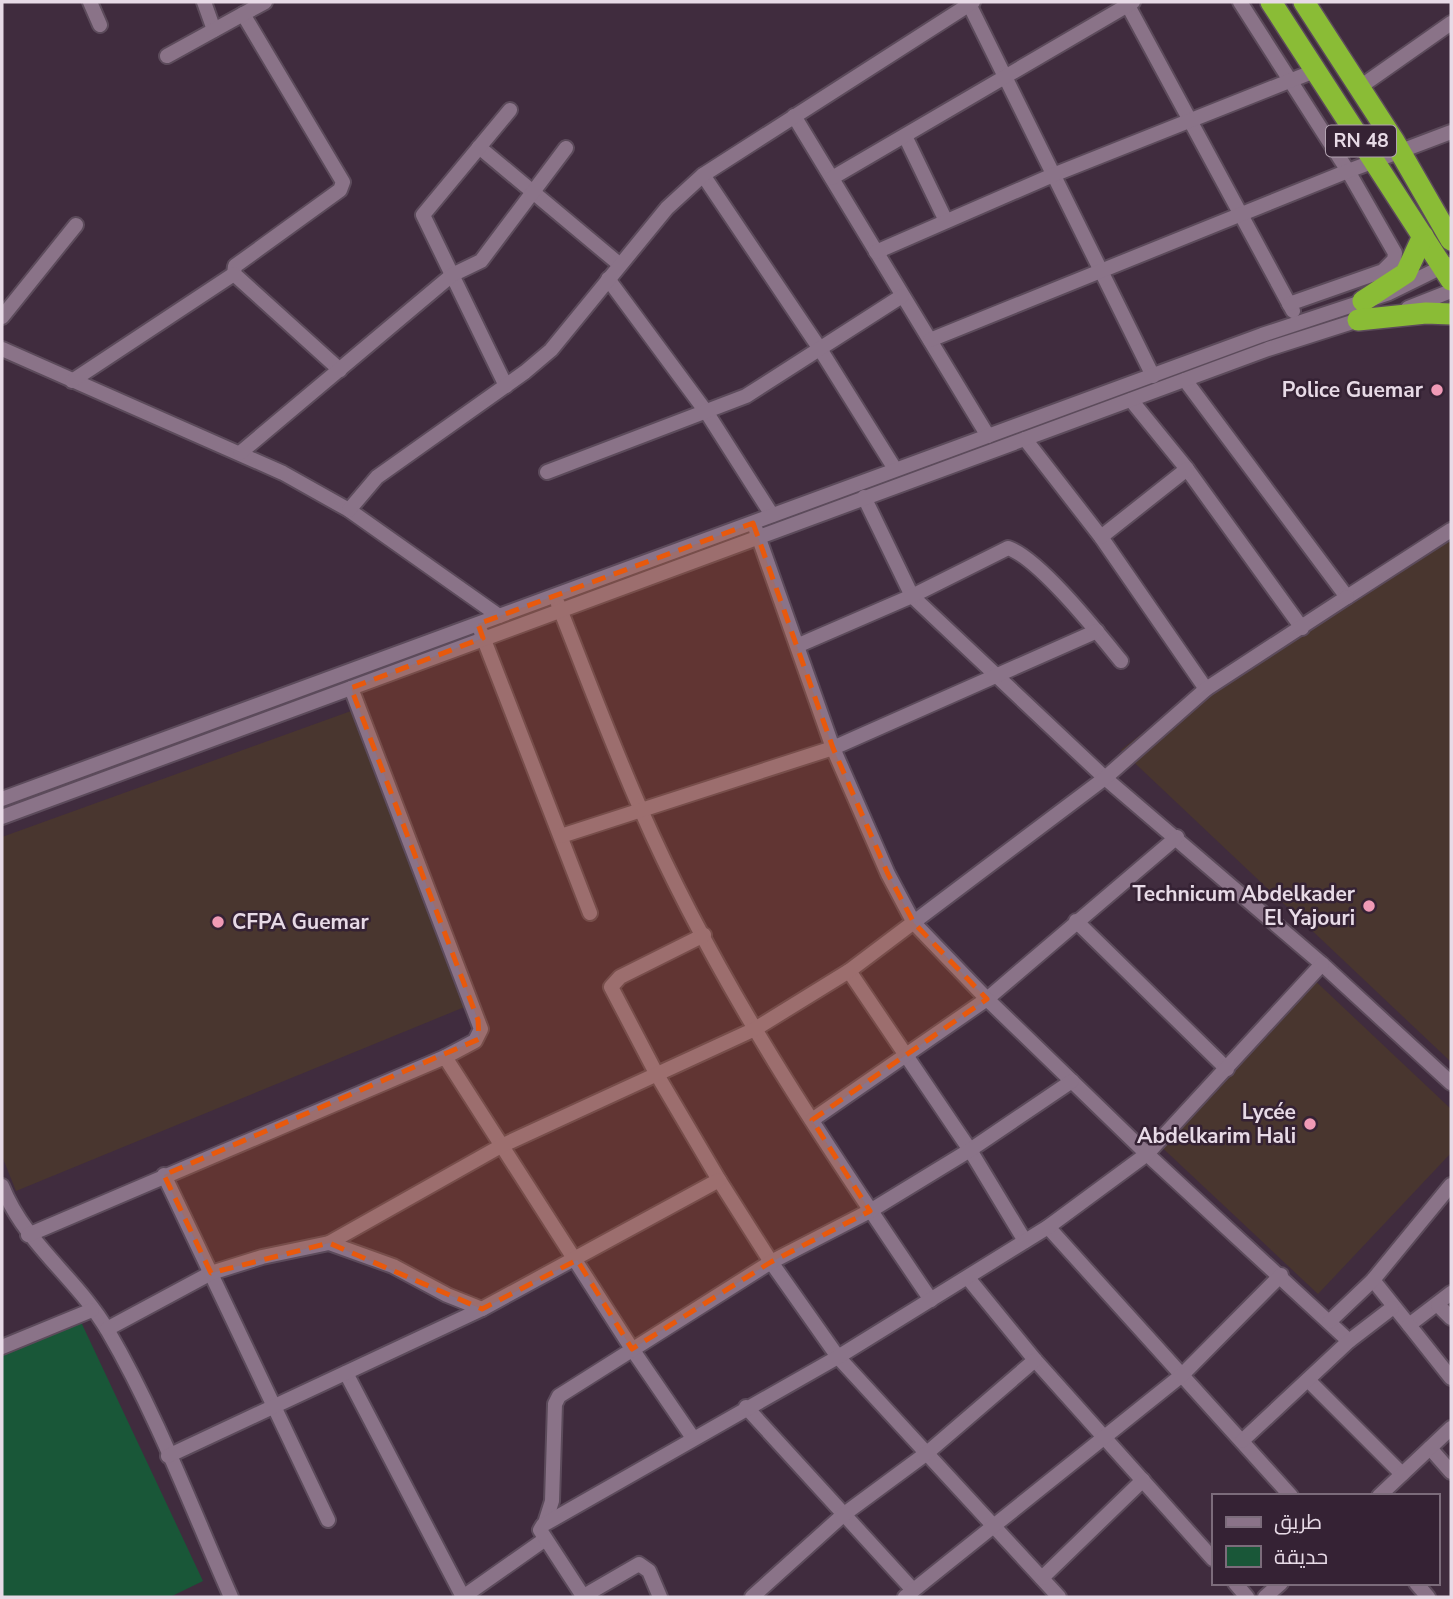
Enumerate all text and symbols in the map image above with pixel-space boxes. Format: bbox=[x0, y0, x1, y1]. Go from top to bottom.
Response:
road number: RN 48 bbox=[1326, 125, 1396, 156]
place label: Police Guemar bbox=[1282, 376, 1424, 404]
marker: Police Guemar bbox=[1429, 382, 1445, 398]
place label: Technicum Abdelkader El Yajouri bbox=[1132, 880, 1356, 932]
marker: Technicum Abdelkader El Yajouri bbox=[1361, 898, 1377, 914]
place label: CFPA Guemar bbox=[232, 908, 369, 936]
marker: CFPA Guemar bbox=[210, 914, 226, 930]
place label: Lycée Abdelkarim Hali bbox=[1137, 1098, 1296, 1150]
marker: Lycée Abdelkarim Hali bbox=[1302, 1116, 1318, 1132]
legend bbox=[1212, 1494, 1439, 1585]
text: طريق bbox=[1274, 1508, 1322, 1536]
text: حديقة bbox=[1274, 1543, 1328, 1571]

